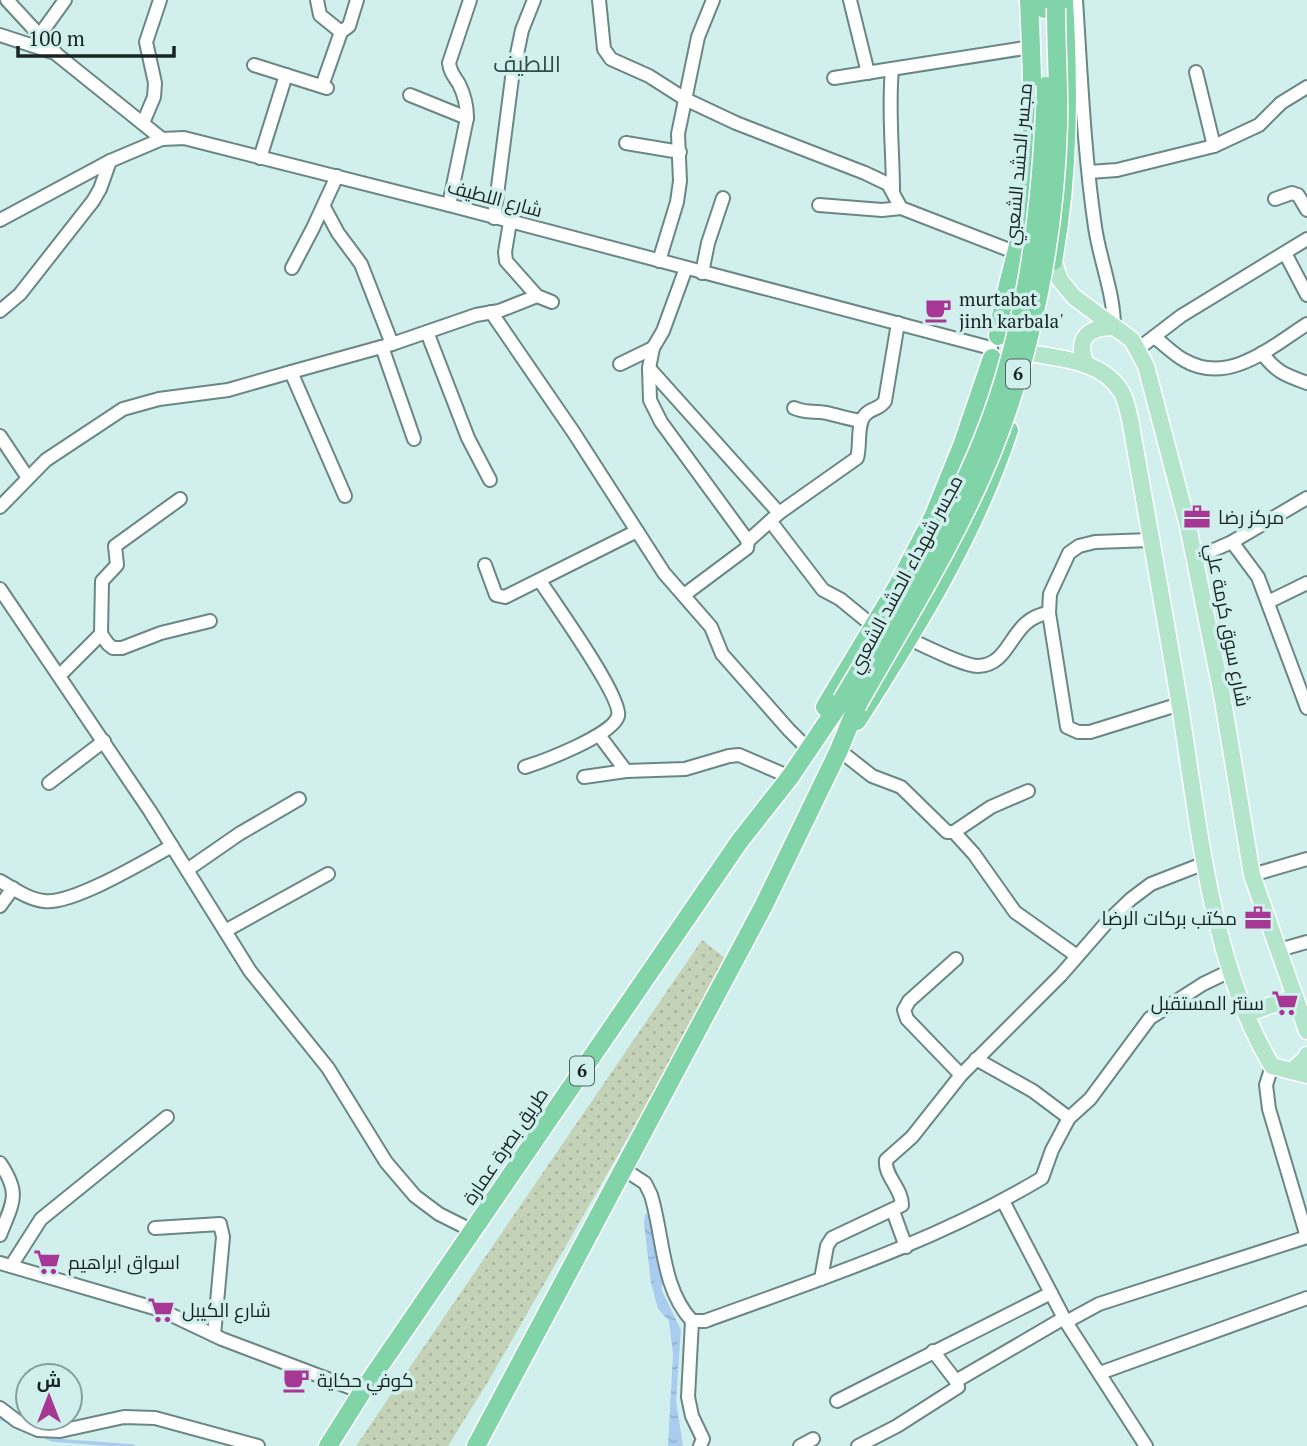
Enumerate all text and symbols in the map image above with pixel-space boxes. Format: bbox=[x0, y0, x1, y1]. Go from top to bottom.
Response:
scale bar bbox=[18, 14, 173, 58]
text: 100 m bbox=[28, 24, 85, 52]
district label: اللطيف bbox=[493, 48, 561, 79]
street label: مجسر الحشد الشعبي bbox=[998, 82, 1040, 246]
street label: شارع اللطيف bbox=[444, 173, 545, 224]
place label: murtabat jinh karbala' bbox=[959, 286, 1063, 333]
cafe icon: murtabat jinh karbala' bbox=[923, 295, 953, 325]
road number: 6 bbox=[1006, 360, 1030, 388]
street label: مجسر شهداء الحشد الشعبي bbox=[842, 470, 970, 679]
office icon: مركز رضا bbox=[1182, 502, 1212, 532]
place label: مركز رضا bbox=[1218, 504, 1284, 529]
street label: شارع سوق كرمة علي bbox=[1197, 541, 1257, 709]
office icon: مكتب بركات الرضا bbox=[1243, 903, 1273, 933]
place label: مكتب بركات الرضا bbox=[1101, 905, 1237, 930]
supermarket icon: سنتر المستقبل bbox=[1270, 988, 1300, 1018]
place label: سنتر المستقبل bbox=[1151, 990, 1264, 1015]
road number: 6 bbox=[570, 1056, 594, 1086]
street label: طريق بصرة عمارة bbox=[456, 1082, 554, 1210]
supermarket icon: اسواق ابراهيم bbox=[32, 1247, 62, 1277]
place label: اسواق ابراهيم bbox=[68, 1249, 180, 1276]
supermarket icon: شارع الكيبل bbox=[146, 1295, 176, 1325]
place label: شارع الكيبل bbox=[182, 1297, 271, 1324]
north arrow bbox=[14, 1362, 84, 1432]
cafe icon: كوفي حكاية bbox=[281, 1365, 311, 1395]
text: ش bbox=[37, 1367, 61, 1392]
place label: كوفي حكاية bbox=[317, 1367, 414, 1395]

